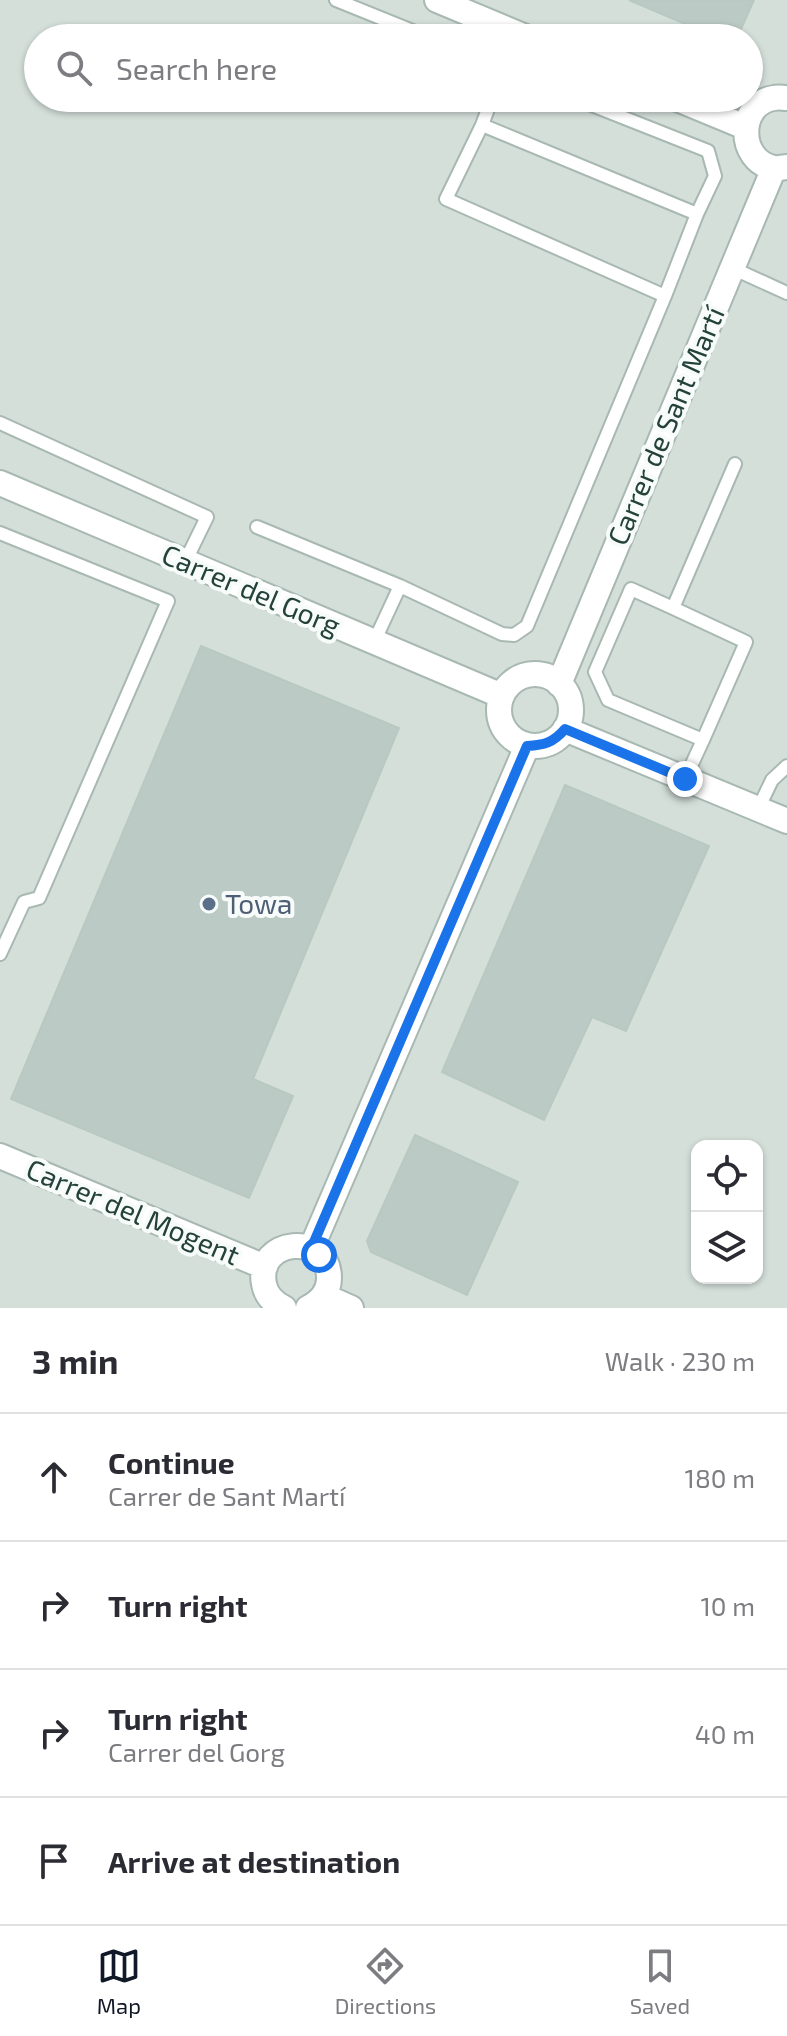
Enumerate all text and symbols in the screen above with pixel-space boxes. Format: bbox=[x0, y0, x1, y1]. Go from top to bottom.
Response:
search box bbox=[24, 24, 763, 112]
icon: search bbox=[52, 46, 96, 90]
text: Search here bbox=[116, 50, 277, 86]
street label: Carrer de Sant Martí bbox=[599, 300, 731, 550]
street label: Carrer del Gorg bbox=[157, 536, 346, 642]
route end bbox=[667, 761, 703, 797]
place label: Towa bbox=[225, 886, 292, 920]
marker: Towa bbox=[200, 895, 218, 913]
map controls bbox=[691, 1140, 763, 1284]
button: locate bbox=[691, 1140, 763, 1212]
street label: Carrer del Mogent bbox=[22, 1151, 245, 1271]
button: layers bbox=[691, 1212, 763, 1284]
route start bbox=[301, 1237, 337, 1273]
text: 3 min bbox=[32, 1340, 118, 1381]
text: Walk · 230 m bbox=[605, 1345, 755, 1376]
text: Continue bbox=[108, 1444, 235, 1480]
icon: ahead bbox=[32, 1455, 76, 1499]
text: 180 m bbox=[685, 1462, 755, 1493]
text: Carrer de Sant Martí bbox=[108, 1480, 345, 1511]
icon: right bbox=[32, 1583, 76, 1627]
text: Turn right bbox=[108, 1587, 248, 1623]
text: 10 m bbox=[700, 1590, 755, 1621]
text: Turn right bbox=[108, 1700, 248, 1736]
icon: right bbox=[32, 1711, 76, 1755]
text: 40 m bbox=[695, 1718, 755, 1749]
text: Carrer del Gorg bbox=[108, 1736, 285, 1767]
icon: arrive bbox=[32, 1839, 76, 1883]
text: Arrive at destination bbox=[108, 1843, 400, 1879]
tab: Map bbox=[97, 1944, 141, 2018]
tab: Directions bbox=[335, 1944, 436, 2018]
tab: Saved bbox=[630, 1944, 690, 2018]

